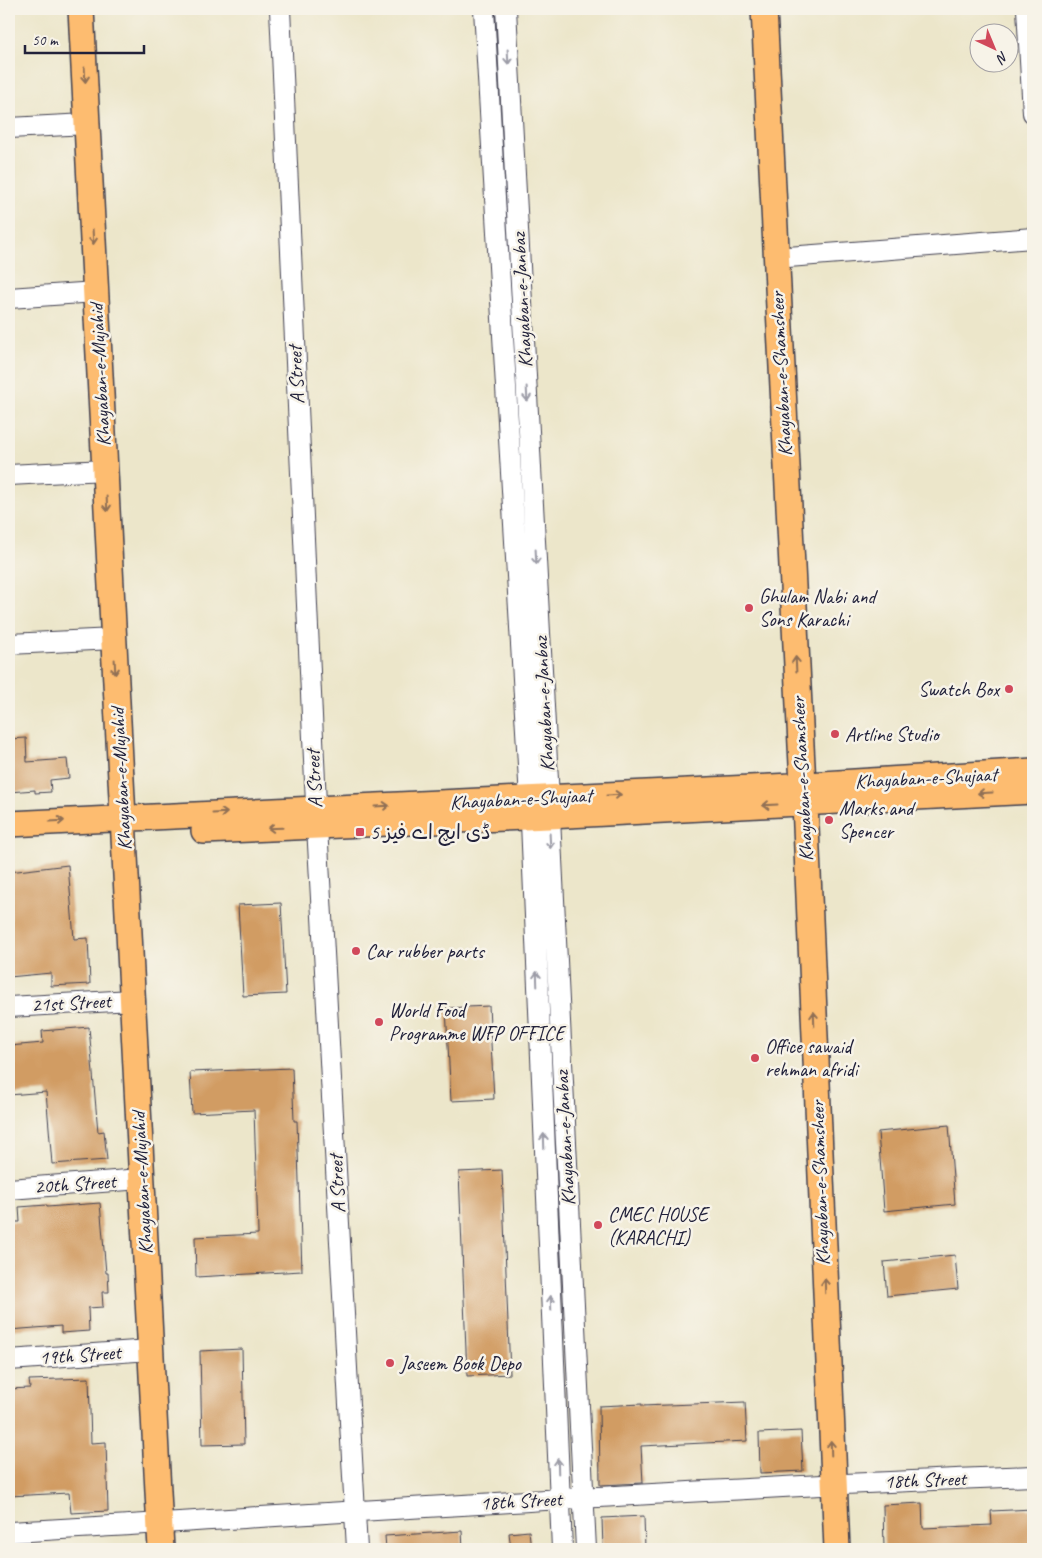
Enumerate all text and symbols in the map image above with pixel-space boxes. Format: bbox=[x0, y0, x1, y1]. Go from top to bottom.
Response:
scale bar bbox=[25, 22, 144, 54]
north arrow bbox=[970, 22, 1020, 72]
text: 50 m bbox=[32, 31, 59, 50]
text: N bbox=[992, 48, 1012, 68]
one-way arrow bbox=[504, 49, 513, 65]
one-way arrow bbox=[80, 67, 89, 83]
one-way arrow bbox=[89, 229, 98, 245]
street label: Khayaban-e-Janbaz bbox=[506, 230, 538, 368]
street label: Khayaban-e-Shamsheer bbox=[764, 289, 798, 457]
street label: Khayaban-e-Mujahid bbox=[84, 300, 116, 447]
street label: A Street bbox=[282, 342, 310, 405]
one-way arrow bbox=[522, 386, 531, 402]
one-way arrow bbox=[102, 496, 111, 512]
one-way arrow bbox=[531, 548, 540, 564]
place label: Ghulam Nabi and Sons Karachi bbox=[759, 584, 879, 632]
marker: Ghulam Nabi and Sons Karachi bbox=[743, 602, 755, 614]
street label: Khayaban-e-Janbaz bbox=[528, 634, 560, 772]
one-way arrow bbox=[792, 656, 801, 672]
one-way arrow bbox=[111, 658, 120, 674]
place label: Swatch Box bbox=[918, 677, 1001, 702]
marker: Swatch Box bbox=[1003, 683, 1015, 695]
street label: Khayaban-e-Shamsheer bbox=[785, 694, 819, 862]
street label: Khayaban-e-Mujahid bbox=[105, 704, 137, 851]
place label: Artline Studio bbox=[845, 722, 940, 747]
marker: Artline Studio bbox=[829, 728, 841, 740]
street label: A Street bbox=[300, 746, 328, 809]
street label: Khayaban-e-Shujaat bbox=[854, 762, 1001, 794]
street label: Khayaban-e-Shujaat bbox=[449, 783, 596, 815]
one-way arrow bbox=[977, 789, 993, 798]
one-way arrow bbox=[606, 790, 622, 799]
place label: Marks and Spencer bbox=[839, 796, 916, 844]
one-way arrow bbox=[762, 800, 778, 809]
one-way arrow bbox=[374, 801, 390, 810]
one-way arrow bbox=[211, 809, 227, 818]
marker: Marks and Spencer bbox=[823, 814, 835, 826]
one-way arrow bbox=[49, 817, 65, 826]
place label: 5 ڈی ایچ اے فیز bbox=[370, 820, 491, 846]
one-way arrow bbox=[268, 824, 284, 833]
marker: 5 ڈی ایچ اے فیز bbox=[354, 826, 366, 838]
one-way arrow bbox=[546, 833, 555, 849]
place label: Car rubber parts bbox=[366, 939, 486, 964]
marker: Car rubber parts bbox=[350, 945, 362, 957]
one-way arrow bbox=[533, 971, 542, 987]
street label: 21st Street bbox=[31, 988, 114, 1018]
place label: World Food Programme WFP OFFICE bbox=[389, 998, 567, 1046]
one-way arrow bbox=[809, 1011, 818, 1027]
marker: World Food Programme WFP OFFICE bbox=[373, 1016, 385, 1028]
place label: Office sawaid rehman afridi bbox=[765, 1034, 860, 1082]
marker: Office sawaid rehman afridi bbox=[749, 1052, 761, 1064]
street label: Khayaban-e-Janbaz bbox=[549, 1068, 581, 1206]
street label: Khayaban-e-Shamsheer bbox=[805, 1098, 835, 1266]
street label: Khayaban-e-Mujahid bbox=[126, 1108, 158, 1255]
one-way arrow bbox=[540, 1133, 549, 1149]
street label: A Street bbox=[323, 1151, 351, 1214]
street label: 20th Street bbox=[33, 1169, 119, 1199]
place label: CMEC HOUSE (KARACHI) bbox=[608, 1202, 710, 1250]
marker: CMEC HOUSE (KARACHI) bbox=[592, 1219, 604, 1231]
one-way arrow bbox=[820, 1278, 829, 1294]
one-way arrow bbox=[547, 1296, 556, 1312]
street label: 19th Street bbox=[38, 1340, 124, 1370]
place label: Jaseem Book Depo bbox=[399, 1351, 522, 1376]
marker: Jaseem Book Depo bbox=[384, 1357, 396, 1369]
one-way arrow bbox=[827, 1440, 836, 1456]
one-way arrow bbox=[553, 1458, 563, 1474]
street label: 18th Street bbox=[884, 1466, 969, 1494]
street label: 18th Street bbox=[480, 1486, 565, 1516]

